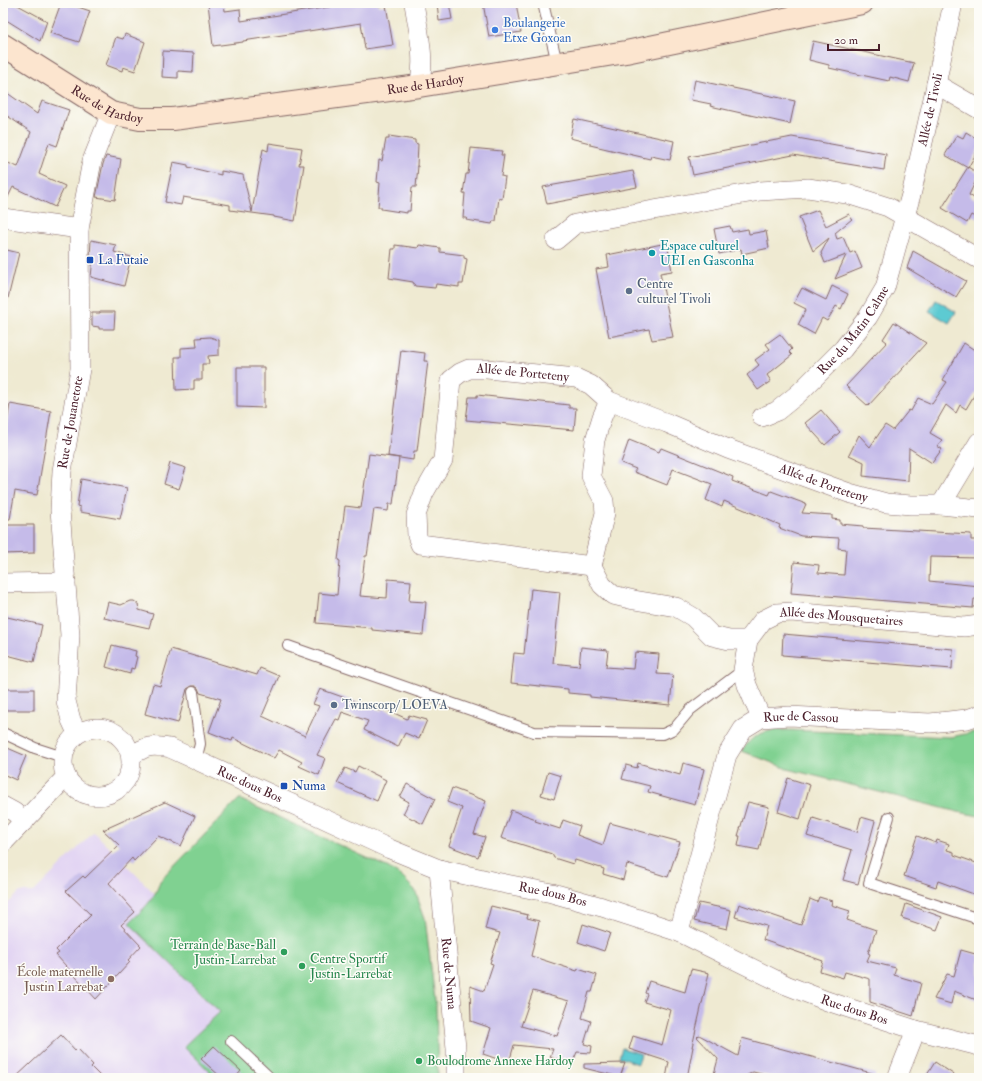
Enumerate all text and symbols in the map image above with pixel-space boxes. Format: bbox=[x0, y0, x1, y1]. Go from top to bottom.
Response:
place label: Boulangerie Etxe Goxoan bbox=[503, 15, 572, 46]
marker: Boulangerie Etxe Goxoan bbox=[490, 25, 500, 35]
scale bar bbox=[828, 26, 879, 52]
text: 20 m bbox=[834, 33, 859, 48]
street label: Rue de Hardoy bbox=[386, 71, 466, 98]
street label: Allée de Tivoli bbox=[914, 71, 946, 149]
street label: Rue de Hardoy bbox=[68, 82, 145, 128]
place label: Espace culturel UEI en Gasconha bbox=[660, 238, 755, 269]
marker: Espace culturel UEI en Gasconha bbox=[647, 248, 657, 258]
place label: La Futaie bbox=[98, 252, 149, 268]
marker: La Futaie bbox=[85, 255, 95, 265]
place label: Centre culturel Tivoli bbox=[637, 276, 711, 307]
street label: Rue du Matin Calme bbox=[814, 282, 893, 378]
marker: Centre culturel Tivoli bbox=[624, 286, 634, 296]
street label: Allée de Porteteny bbox=[475, 361, 570, 386]
street label: Rue de Jouanetote bbox=[55, 374, 87, 470]
street label: Allée de Porteteny bbox=[776, 460, 870, 507]
street label: Allée des Mousquetaires bbox=[778, 604, 904, 630]
place label: Twinscorp/ LOEVA bbox=[342, 697, 448, 714]
marker: Twinscorp/ LOEVA bbox=[329, 700, 339, 710]
street label: Rue de Cassou bbox=[763, 708, 839, 726]
street label: Rue dous Bos bbox=[214, 763, 285, 807]
place label: Numa bbox=[292, 778, 326, 794]
marker: Numa bbox=[279, 781, 289, 791]
street label: Rue dous Bos bbox=[517, 879, 589, 911]
place label: Terrain de Base-Ball Justin-Larrebat bbox=[170, 937, 277, 968]
street label: Rue de Numa bbox=[438, 937, 460, 1011]
marker: Terrain de Base-Ball Justin-Larrebat bbox=[279, 947, 289, 957]
place label: Centre Sportif Justin-Larrebat bbox=[309, 951, 392, 982]
marker: Centre Sportif Justin-Larrebat bbox=[297, 961, 307, 971]
place label: École maternelle Justin Larrebat bbox=[17, 963, 104, 995]
marker: École maternelle Justin Larrebat bbox=[106, 974, 116, 984]
street label: Rue dous Bos bbox=[818, 991, 891, 1029]
place label: Boulodrome Annexe Hardoy bbox=[427, 1053, 574, 1070]
marker: Boulodrome Annexe Hardoy bbox=[414, 1056, 424, 1066]

